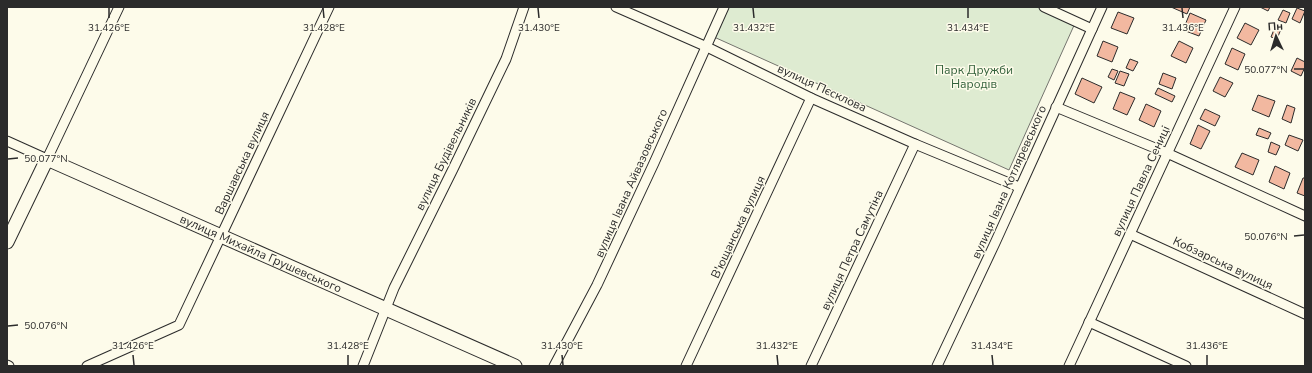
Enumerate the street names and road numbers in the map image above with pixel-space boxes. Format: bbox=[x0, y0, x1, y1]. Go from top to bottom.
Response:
street label: вулиця Пєсклова bbox=[775, 60, 869, 116]
street label: вулиця Будівельників bbox=[412, 95, 480, 213]
street label: вулиця Івана Котляревського bbox=[968, 103, 1050, 261]
street label: вулиця Івана Айвазовського bbox=[591, 106, 671, 260]
street label: Варшавська вулиця bbox=[211, 109, 273, 217]
street label: вулиця Павла Сениці bbox=[1108, 123, 1174, 239]
street label: В'ющанська вулиця bbox=[707, 173, 769, 281]
street label: вулиця Петра Самутіна bbox=[817, 187, 887, 313]
street label: вулиця Михайла Грушевського bbox=[177, 211, 345, 297]
street label: Кобзарська вулиця bbox=[1170, 233, 1276, 293]

